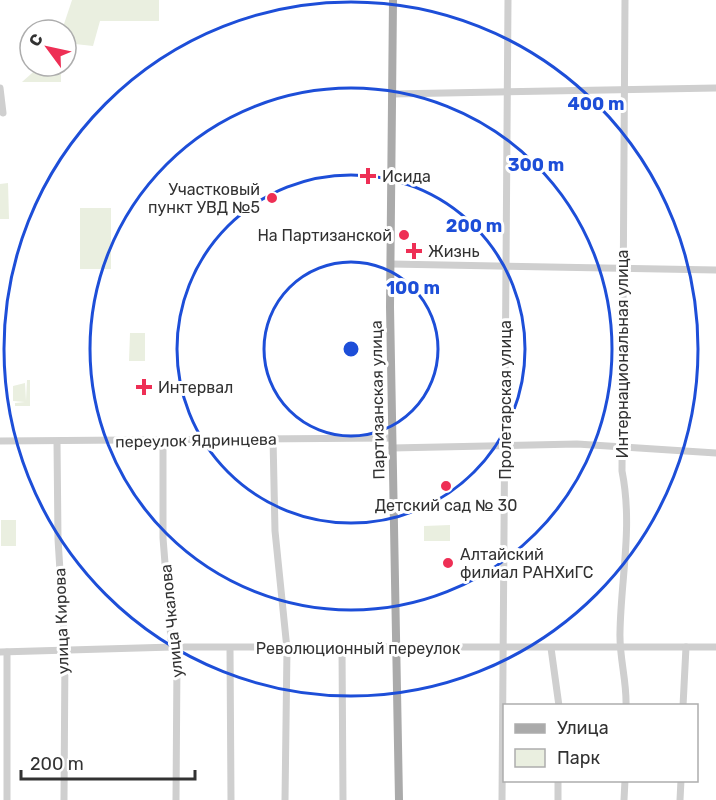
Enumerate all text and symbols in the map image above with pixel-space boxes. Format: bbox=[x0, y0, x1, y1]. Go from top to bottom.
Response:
north arrow bbox=[18, 18, 78, 78]
text: С bbox=[25, 30, 47, 50]
text: 400 m bbox=[567, 93, 625, 115]
text: 300 m bbox=[508, 154, 564, 176]
marker: Исида bbox=[359, 167, 377, 185]
place label: Исида bbox=[382, 167, 431, 186]
place label: Участковый пункт УВД №5 bbox=[148, 180, 260, 217]
marker: Участковый пункт УВД №5 bbox=[265, 191, 279, 205]
text: 200 m bbox=[446, 215, 502, 237]
place label: На Партизанской bbox=[257, 226, 392, 245]
marker: На Партизанской bbox=[397, 228, 411, 242]
marker: Жизнь bbox=[405, 242, 423, 260]
place label: Жизнь bbox=[428, 242, 480, 261]
street label: Интернациональная улица bbox=[613, 250, 632, 458]
text: 100 m bbox=[386, 277, 440, 299]
street label: Партизанская улица bbox=[367, 320, 388, 480]
street label: Пролетарская улица bbox=[496, 320, 515, 480]
centre of rings bbox=[341, 339, 361, 359]
marker: Интервал bbox=[135, 378, 153, 396]
place label: Интервал bbox=[158, 378, 233, 397]
street label: переулок Ядринцева bbox=[115, 430, 277, 451]
marker: Детский сад № 30 bbox=[439, 479, 453, 493]
place label: Детский сад № 30 bbox=[375, 496, 517, 515]
place label: Алтайский филиал РАНХиГС bbox=[460, 545, 593, 582]
marker: Алтайский филиал РАНХиГС bbox=[441, 556, 455, 570]
street label: улица Чкалова bbox=[156, 563, 187, 679]
street label: улица Кирова bbox=[50, 567, 73, 675]
street label: Революционный переулок bbox=[256, 639, 461, 658]
legend bbox=[503, 704, 698, 782]
text: Улица bbox=[557, 717, 609, 739]
scale bar bbox=[21, 743, 195, 781]
text: Парк bbox=[557, 747, 601, 769]
text: 200 m bbox=[30, 753, 84, 775]

